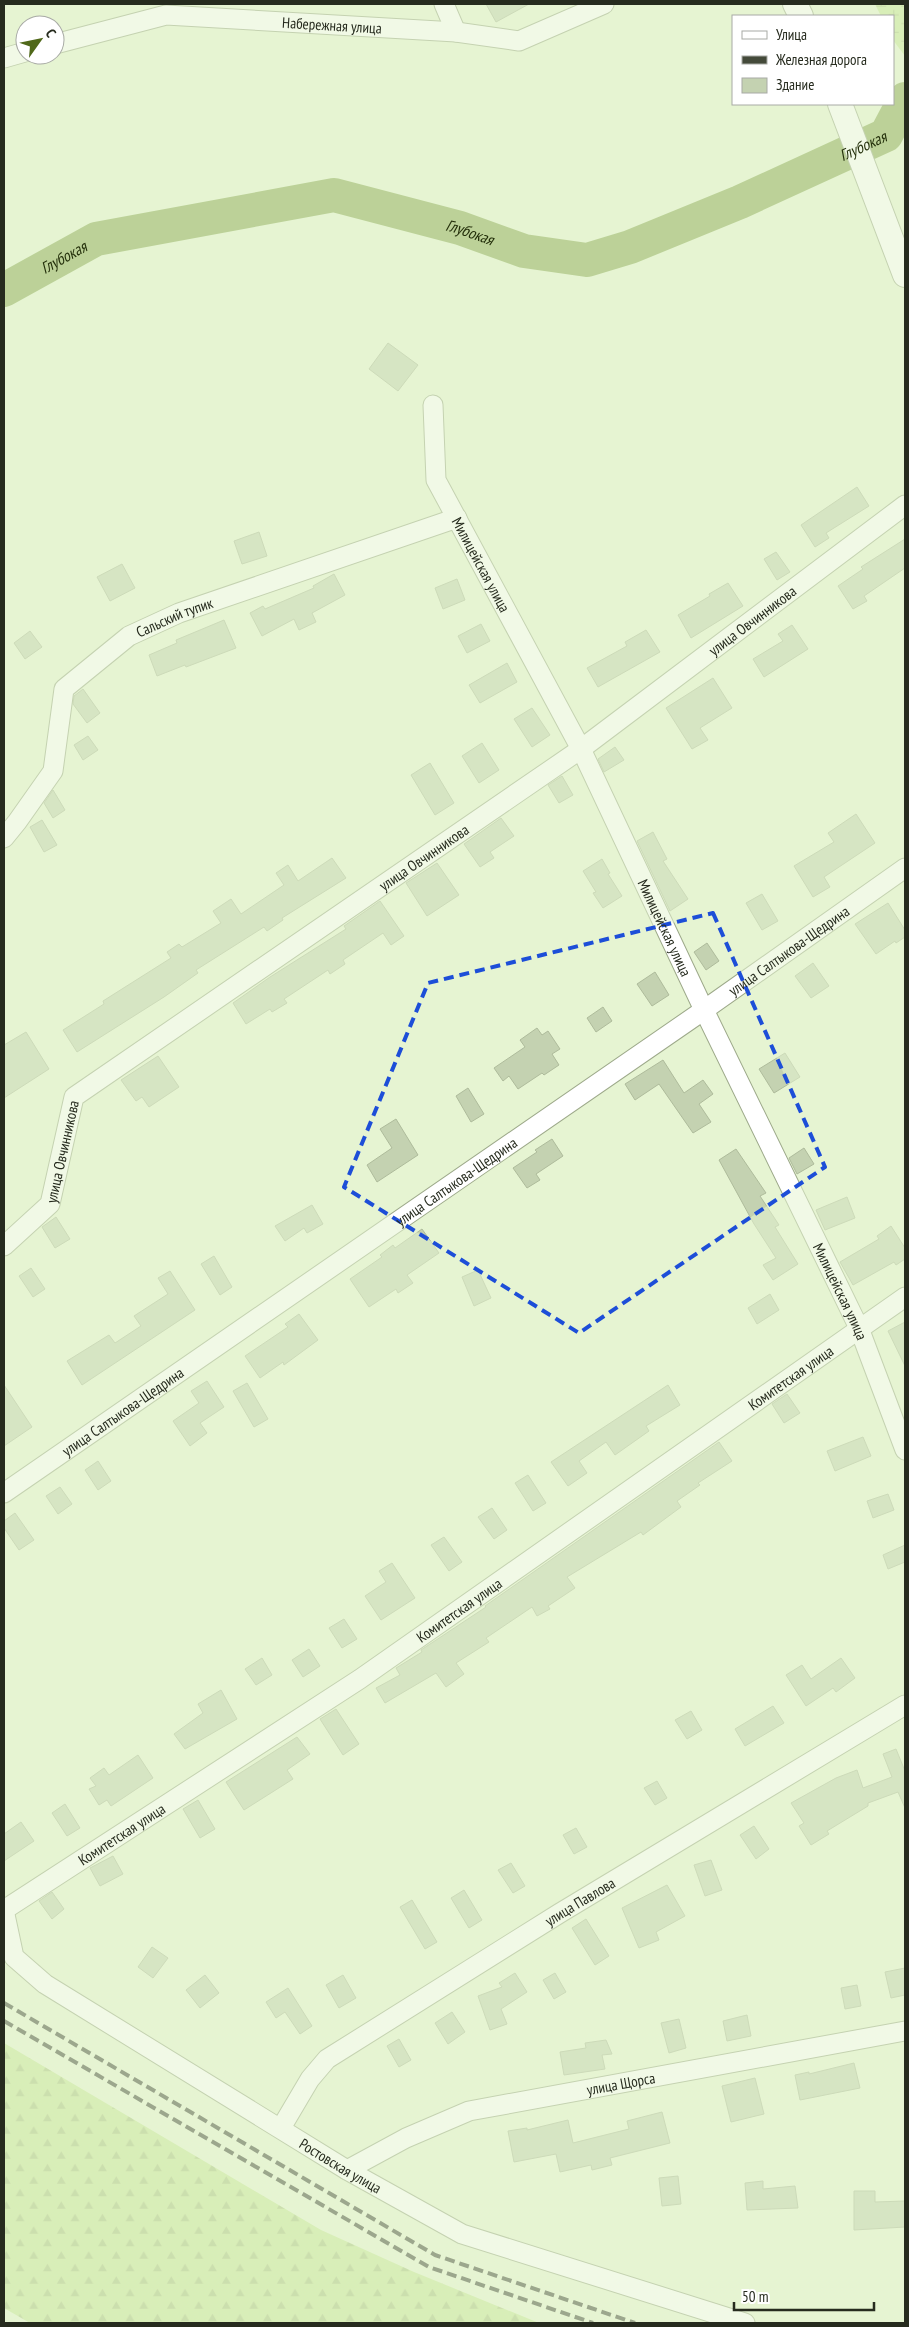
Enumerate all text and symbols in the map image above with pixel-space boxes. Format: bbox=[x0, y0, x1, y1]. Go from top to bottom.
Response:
street label: Набережная улица bbox=[282, 12, 382, 37]
north arrow bbox=[15, 15, 65, 65]
legend bbox=[732, 15, 894, 105]
text: С bbox=[42, 25, 61, 41]
text: Улица bbox=[776, 25, 807, 44]
text: Железная дорога bbox=[775, 50, 867, 69]
text: Здание bbox=[776, 75, 814, 94]
water label: Глубокая bbox=[836, 125, 891, 165]
water label: Глубокая bbox=[444, 215, 498, 250]
water label: Глубокая bbox=[37, 235, 92, 278]
street label: Милицейская улица bbox=[448, 514, 515, 615]
street label: улица Овчинникова bbox=[705, 581, 800, 659]
street label: Сальский тупик bbox=[133, 593, 215, 641]
street label: улица Овчинникова bbox=[375, 820, 472, 894]
street label: Милицейская улица bbox=[634, 876, 696, 979]
street label: улица Салтыкова-Щедрина bbox=[724, 901, 853, 999]
street label: улица Овчинникова bbox=[41, 1098, 82, 1205]
street label: улица Салтыкова-Щедрина bbox=[391, 1133, 520, 1230]
street label: Милицейская улица bbox=[809, 1240, 872, 1342]
street label: Комитетская улица bbox=[744, 1341, 837, 1414]
street label: улица Салтыкова-Щедрина bbox=[58, 1363, 187, 1460]
street label: Комитетская улица bbox=[412, 1573, 505, 1646]
street label: Комитетская улица bbox=[74, 1799, 169, 1869]
street label: улица Павлова bbox=[541, 1873, 618, 1930]
street label: улица Щорса bbox=[585, 2068, 657, 2099]
street label: Ростовская улица bbox=[296, 2134, 385, 2197]
scale bar bbox=[734, 2280, 874, 2312]
text: 50 m bbox=[742, 2287, 768, 2306]

